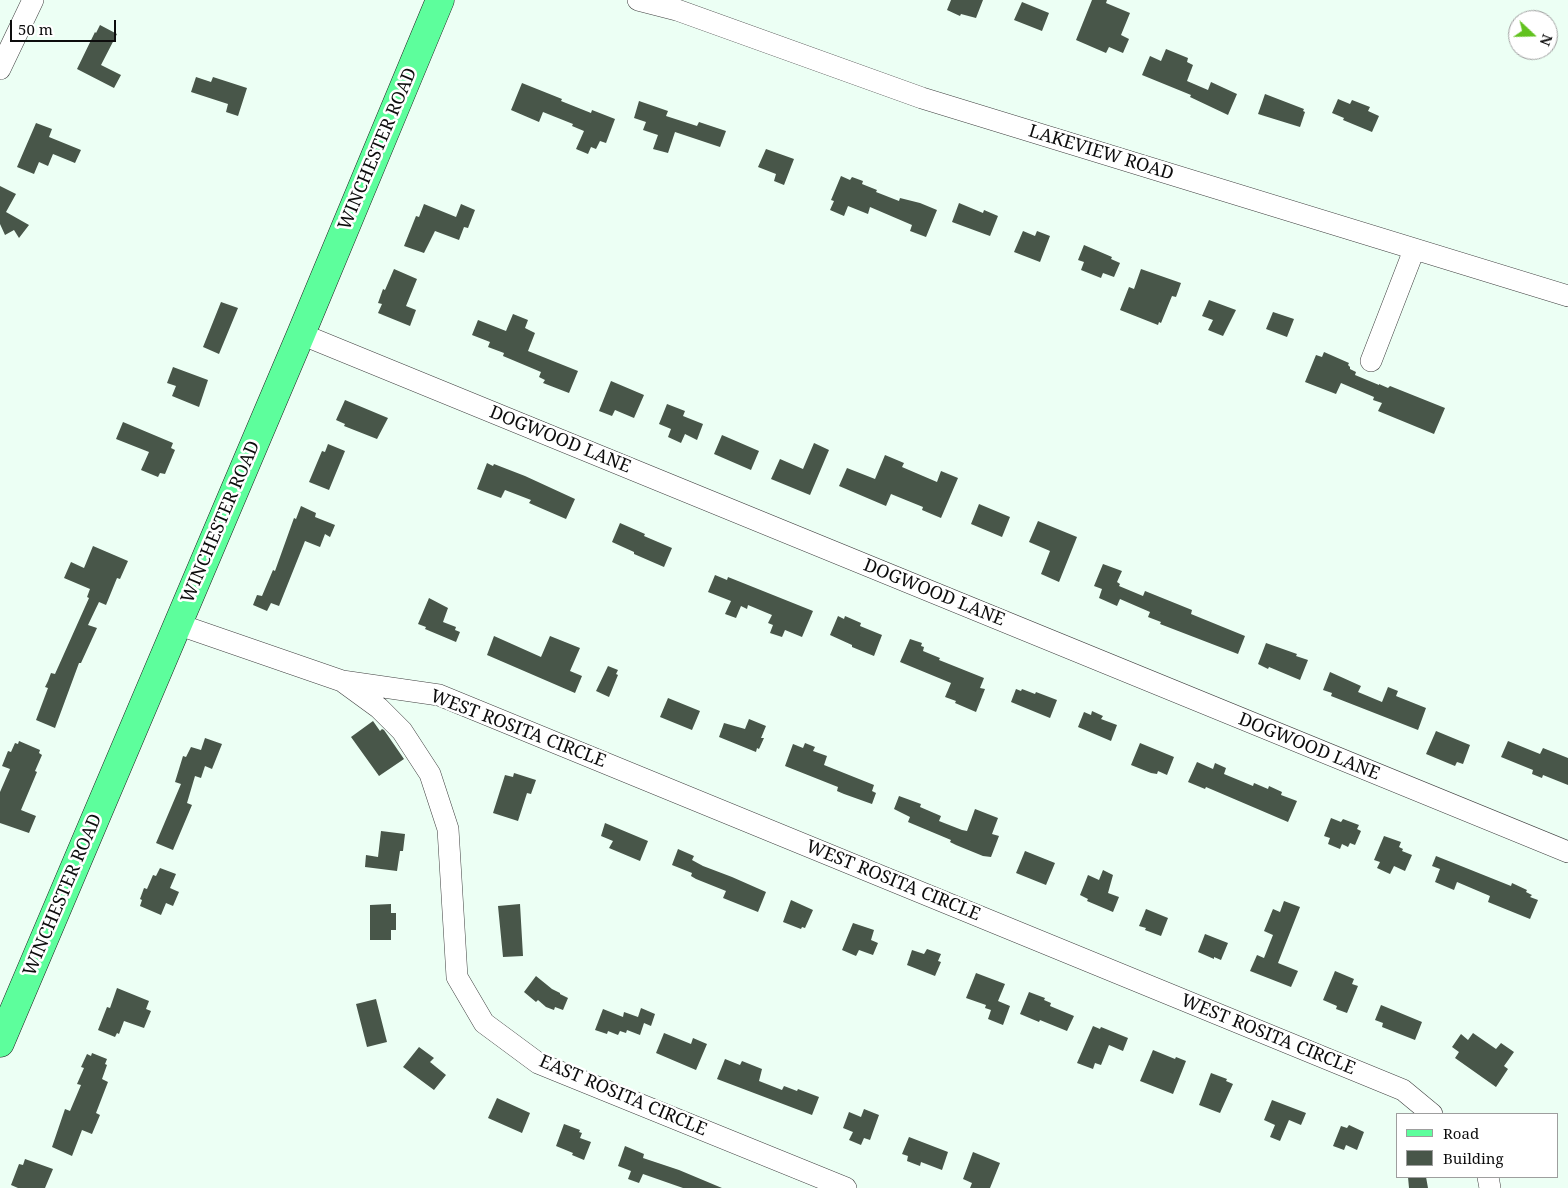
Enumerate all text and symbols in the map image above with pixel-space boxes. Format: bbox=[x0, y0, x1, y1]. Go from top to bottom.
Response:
scale bar bbox=[12, 10, 119, 42]
north arrow bbox=[1508, 10, 1558, 60]
text: 50 m bbox=[18, 19, 53, 39]
text: N bbox=[1536, 32, 1557, 49]
street label: WINCHESTER ROAD bbox=[334, 65, 422, 233]
street label: LAKEVIEW ROAD bbox=[1026, 121, 1176, 185]
street label: DOGWOOD LANE bbox=[486, 402, 634, 478]
street label: WINCHESTER ROAD bbox=[177, 438, 265, 606]
street label: DOGWOOD LANE bbox=[860, 555, 1008, 631]
street label: WEST ROSITA CIRCLE bbox=[427, 686, 609, 772]
street label: DOGWOOD LANE bbox=[1235, 709, 1383, 785]
street label: WINCHESTER ROAD bbox=[19, 811, 107, 979]
street label: WEST ROSITA CIRCLE bbox=[803, 836, 983, 926]
street label: WEST ROSITA CIRCLE bbox=[1178, 990, 1358, 1080]
street label: EAST ROSITA CIRCLE bbox=[536, 1051, 710, 1141]
legend bbox=[1396, 1113, 1558, 1178]
text: Road bbox=[1443, 1123, 1479, 1143]
text: Building bbox=[1443, 1148, 1504, 1168]

